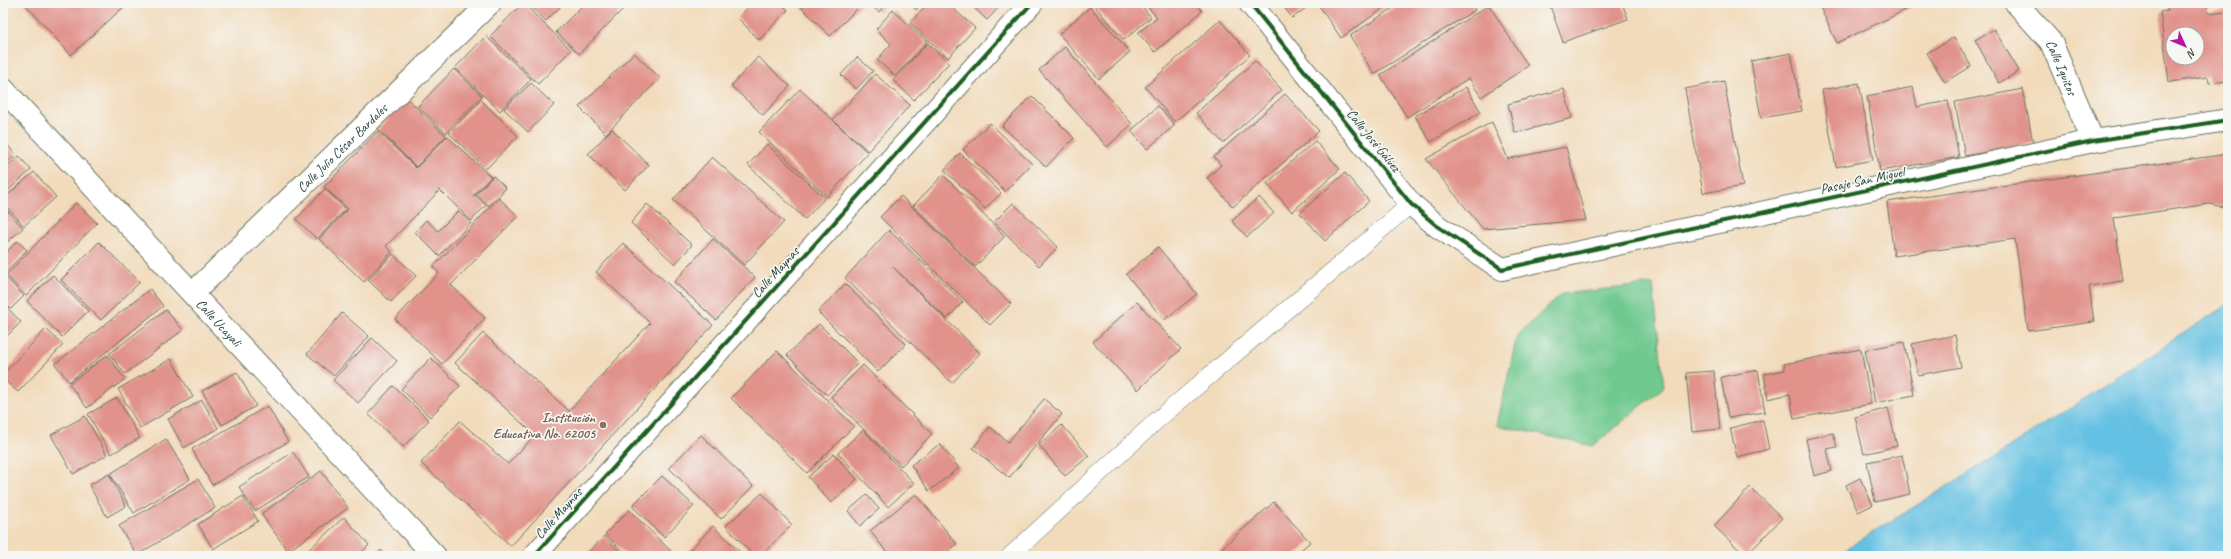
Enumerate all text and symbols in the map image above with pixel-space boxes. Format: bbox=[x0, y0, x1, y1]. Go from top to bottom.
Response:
north arrow bbox=[2165, 26, 2205, 66]
street label: Calle Iquitos bbox=[2042, 37, 2081, 99]
text: N bbox=[2183, 46, 2200, 62]
street label: Calle Julio César Bardales bbox=[293, 99, 392, 196]
street label: Calle José Gálvez bbox=[1343, 105, 1405, 177]
street label: Pasaje San Miguel bbox=[1819, 163, 1908, 198]
street label: Calle Maynas bbox=[748, 242, 804, 302]
street label: Calle Ucayali bbox=[192, 295, 246, 352]
place label: Institución Educativa No. 62005 bbox=[493, 409, 597, 442]
marker: Institución Educativa No. 62005 bbox=[598, 420, 608, 430]
street label: Calle Maynas bbox=[531, 483, 587, 543]

